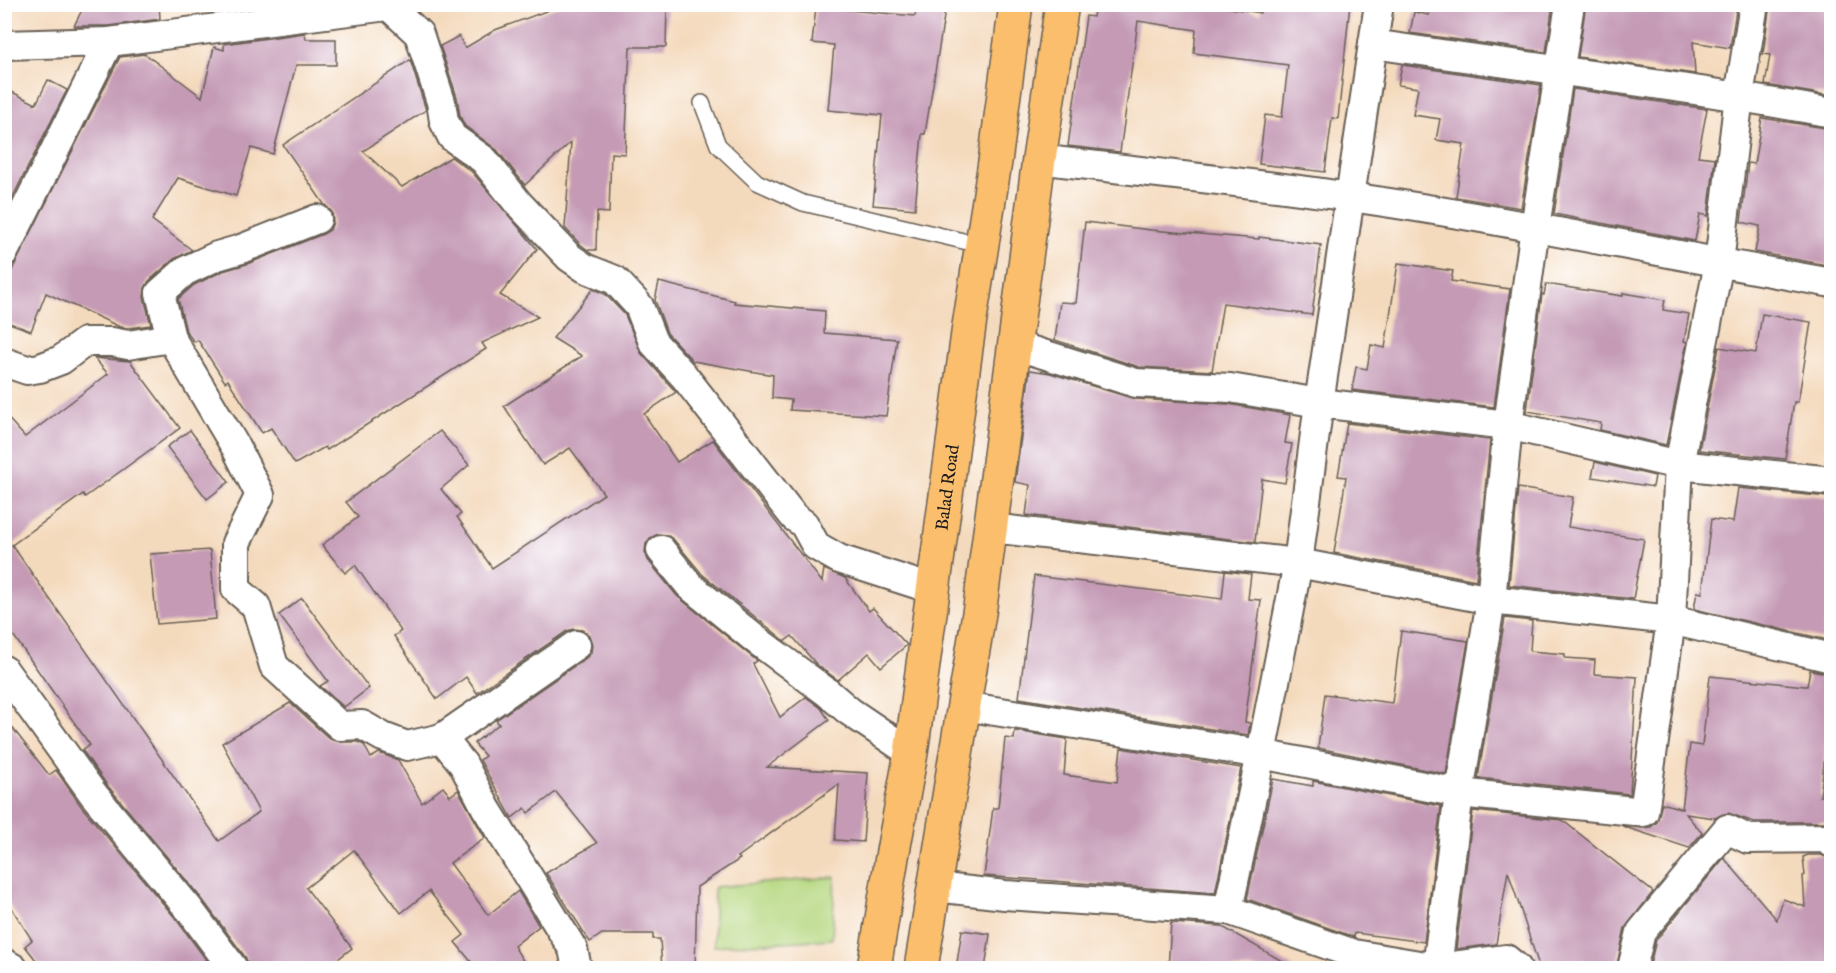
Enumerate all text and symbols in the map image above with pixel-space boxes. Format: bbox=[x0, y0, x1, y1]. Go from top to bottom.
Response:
street label: Balad Road bbox=[931, 443, 966, 532]

